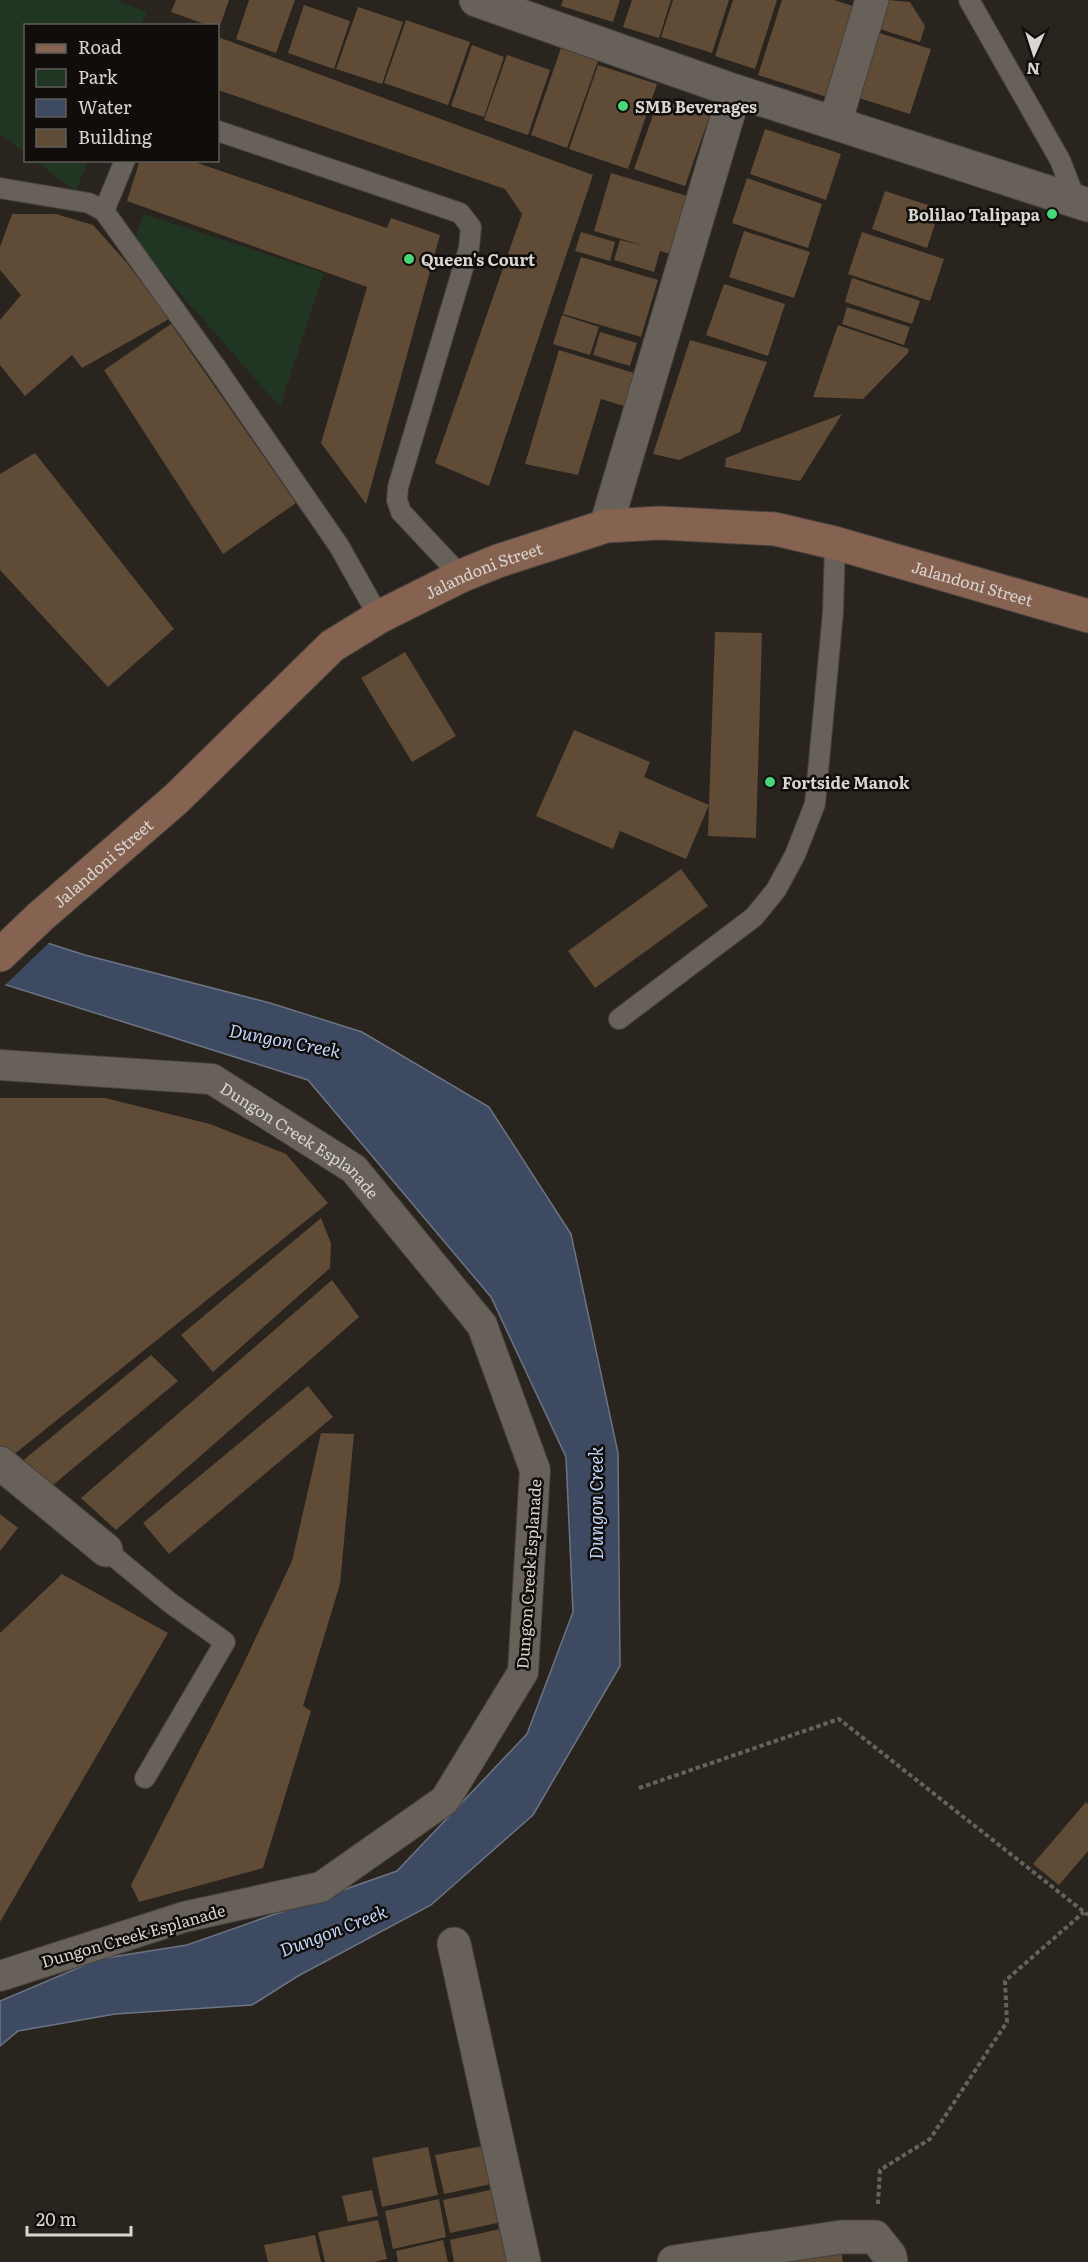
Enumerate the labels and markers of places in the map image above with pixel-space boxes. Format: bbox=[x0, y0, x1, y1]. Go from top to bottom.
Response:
place label: SMB Beverages bbox=[635, 94, 757, 118]
marker: SMB Beverages bbox=[616, 99, 630, 113]
place label: Bolilao Talipapa bbox=[908, 202, 1041, 226]
marker: Bolilao Talipapa bbox=[1045, 207, 1059, 221]
place label: Queen's Court bbox=[421, 247, 535, 271]
marker: Queen's Court bbox=[402, 252, 416, 266]
place label: Fortside Manok bbox=[782, 770, 910, 794]
marker: Fortside Manok bbox=[763, 775, 777, 789]

